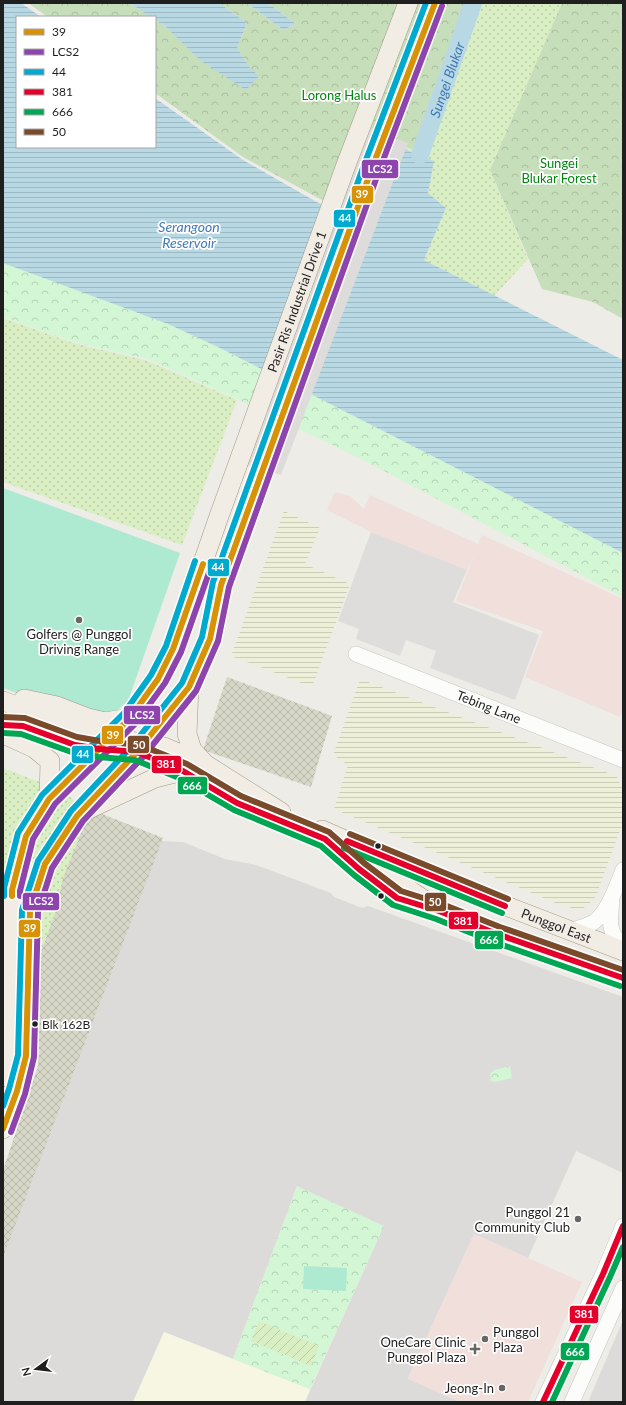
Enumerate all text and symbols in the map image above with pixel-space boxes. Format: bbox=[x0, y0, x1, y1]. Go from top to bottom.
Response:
legend bbox=[16, 16, 156, 148]
text: 39 bbox=[52, 24, 66, 39]
water label: Sungei Blukar bbox=[425, 39, 467, 119]
text: LCS2 bbox=[52, 44, 79, 59]
text: 44 bbox=[52, 64, 66, 79]
text: 381 bbox=[52, 84, 73, 99]
park label: Lorong Halus bbox=[302, 87, 377, 103]
text: 666 bbox=[52, 104, 73, 119]
text: 50 bbox=[52, 124, 66, 139]
park label: Sungei Blukar Forest bbox=[521, 155, 597, 186]
line badge: LCS2 bbox=[361, 159, 399, 179]
text: LCS2 bbox=[367, 162, 393, 175]
line badge: 39 bbox=[351, 185, 374, 204]
text: 39 bbox=[356, 187, 368, 200]
line badge: 44 bbox=[333, 209, 356, 228]
text: 44 bbox=[339, 211, 352, 224]
water label: Serangoon Reservoir bbox=[158, 218, 220, 251]
street label: Pasir Ris Industrial Drive 1 bbox=[264, 229, 330, 374]
line badge: 44 bbox=[207, 558, 230, 577]
text: 44 bbox=[212, 560, 225, 573]
marker: Golfers @ Punggol Driving Range bbox=[74, 615, 84, 625]
place label: Golfers @ Punggol Driving Range bbox=[27, 626, 132, 657]
street label: Tebing Lane bbox=[454, 687, 524, 727]
line badge: LCS2 bbox=[123, 705, 161, 725]
text: LCS2 bbox=[129, 708, 155, 721]
line badge: 39 bbox=[101, 725, 124, 745]
text: 39 bbox=[107, 728, 119, 741]
line badge: 50 bbox=[127, 735, 150, 754]
text: 50 bbox=[133, 738, 146, 751]
line badge: 44 bbox=[71, 745, 94, 764]
text: 44 bbox=[77, 747, 90, 760]
line badge: 381 bbox=[151, 755, 182, 774]
text: 381 bbox=[156, 757, 176, 770]
line badge: 666 bbox=[177, 776, 208, 795]
text: 666 bbox=[182, 779, 202, 792]
unlabelled marker bbox=[373, 841, 383, 851]
unlabelled marker bbox=[376, 891, 386, 901]
line badge: LCS2 bbox=[22, 892, 60, 911]
line badge: 50 bbox=[424, 892, 447, 912]
text: LCS2 bbox=[28, 894, 54, 907]
text: 50 bbox=[429, 895, 442, 908]
street label: Punggol East bbox=[519, 905, 594, 946]
line badge: 381 bbox=[448, 911, 479, 930]
text: 381 bbox=[453, 914, 473, 927]
line badge: 39 bbox=[18, 919, 41, 938]
text: 39 bbox=[24, 921, 36, 934]
line badge: 666 bbox=[474, 930, 504, 950]
text: 666 bbox=[479, 933, 499, 946]
place label: Blk 162B bbox=[42, 1017, 91, 1032]
marker: Blk 162B bbox=[30, 1019, 40, 1029]
place label: Punggol 21 Community Club bbox=[474, 1204, 570, 1235]
marker: Punggol 21 Community Club bbox=[573, 1214, 583, 1224]
line badge: 381 bbox=[569, 1305, 599, 1324]
text: 381 bbox=[574, 1307, 594, 1320]
place label: Punggol Plaza bbox=[493, 1324, 539, 1355]
place label: OneCare Clinic Punggol Plaza bbox=[380, 1334, 466, 1365]
marker: Punggol Plaza bbox=[480, 1334, 490, 1344]
line badge: 666 bbox=[560, 1342, 590, 1361]
marker: OneCare Clinic Punggol Plaza bbox=[469, 1343, 481, 1355]
text: 666 bbox=[565, 1345, 585, 1358]
north arrow bbox=[16, 1349, 56, 1389]
text: N bbox=[18, 1366, 33, 1377]
place label: Jeong-In bbox=[445, 1380, 494, 1396]
marker: Jeong-In bbox=[497, 1383, 507, 1393]

